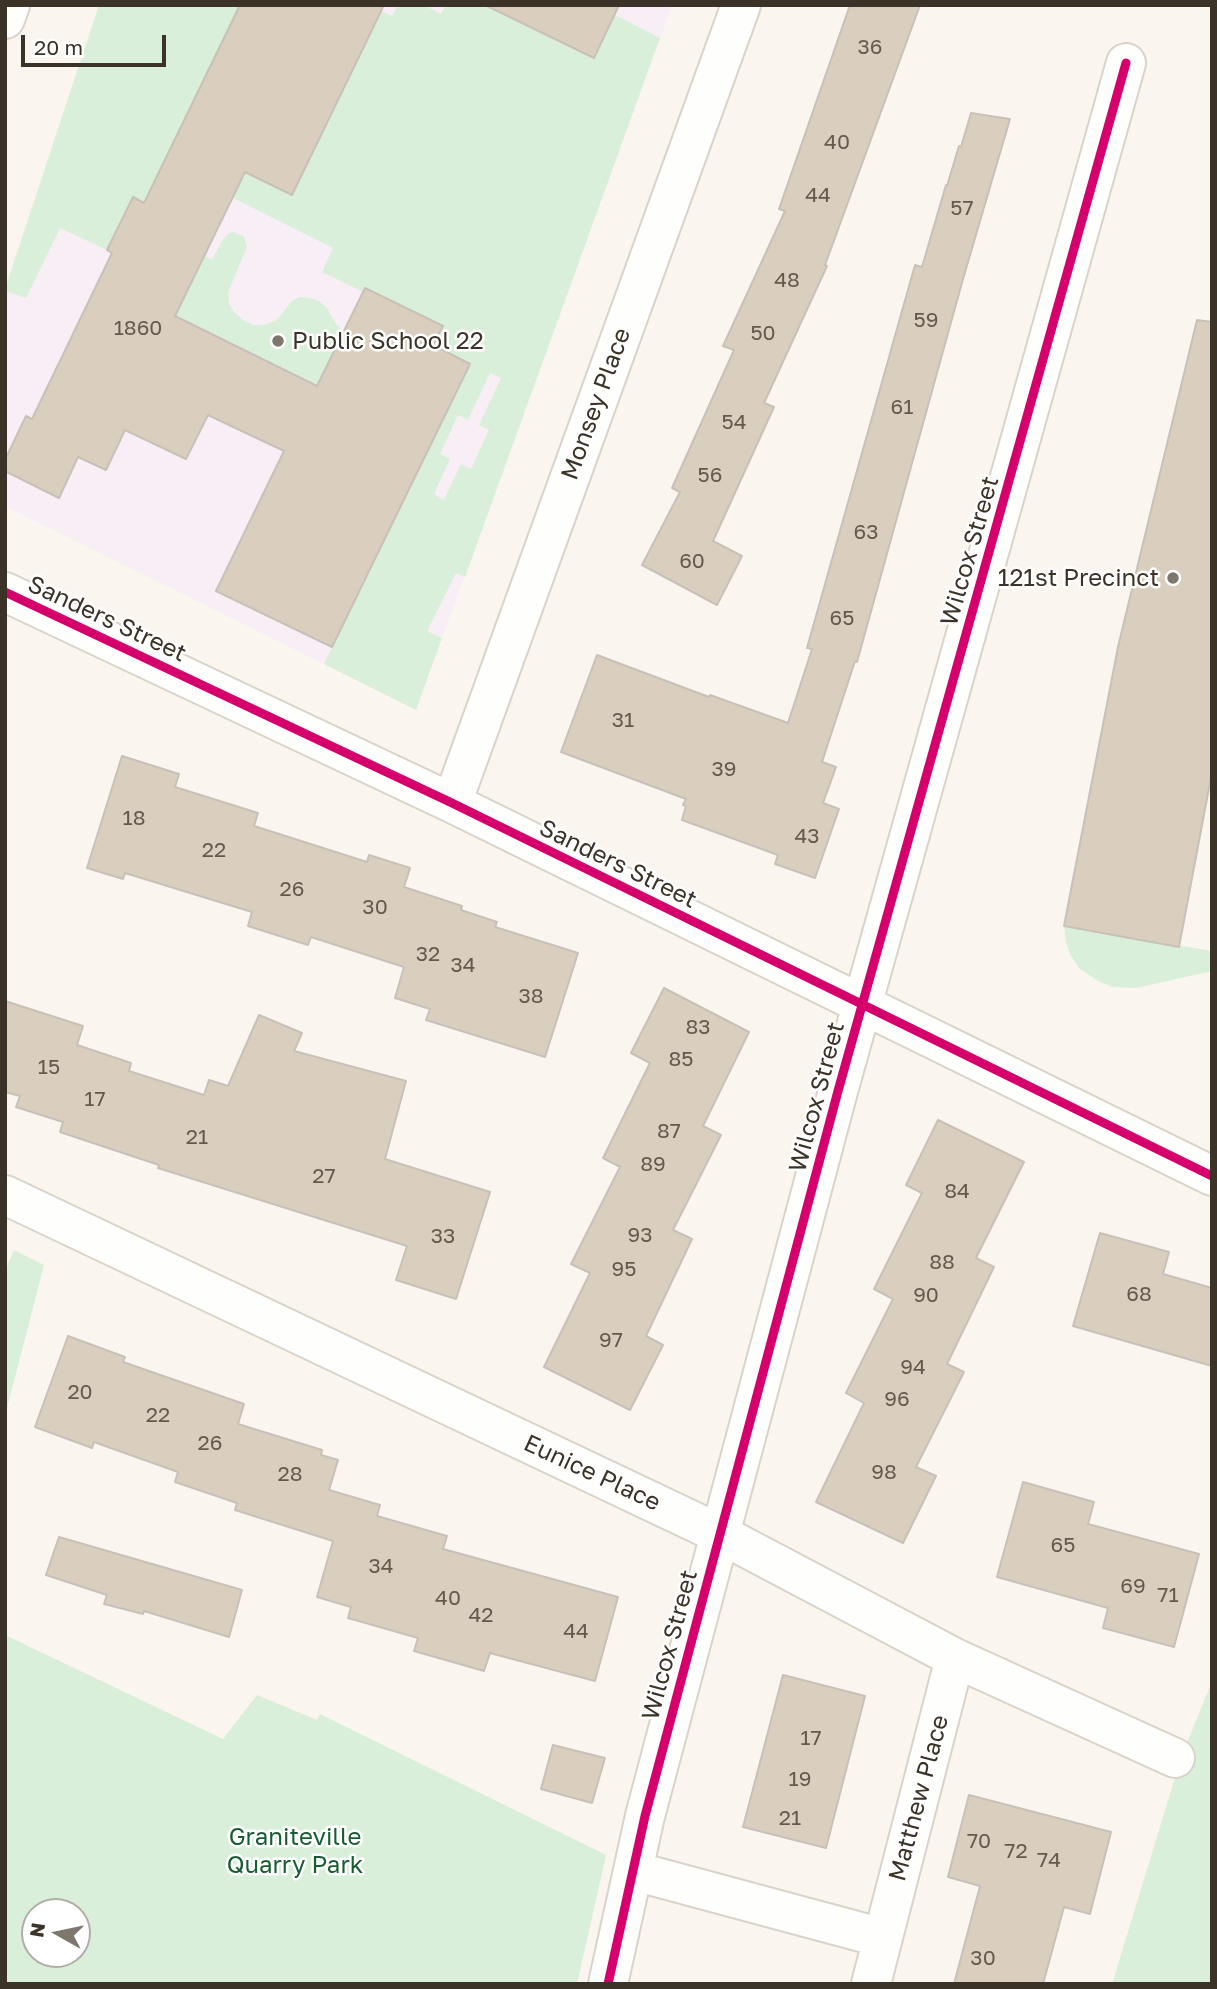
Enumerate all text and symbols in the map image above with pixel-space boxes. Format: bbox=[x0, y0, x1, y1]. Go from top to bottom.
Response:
scale bar bbox=[24, 21, 170, 65]
text: 20 m bbox=[34, 34, 83, 60]
house number: 36 bbox=[858, 34, 882, 60]
house number: 40 bbox=[824, 129, 850, 155]
house number: 44 bbox=[805, 182, 831, 208]
house number: 57 bbox=[950, 195, 974, 221]
house number: 48 bbox=[774, 267, 800, 293]
house number: 59 bbox=[914, 307, 938, 333]
house number: 1860 bbox=[114, 315, 162, 341]
house number: 50 bbox=[750, 320, 776, 346]
street label: Monsey Place bbox=[555, 324, 637, 484]
place label: Public School 22 bbox=[292, 327, 484, 355]
marker: Public School 22 bbox=[270, 333, 286, 349]
house number: 61 bbox=[891, 394, 913, 420]
house number: 54 bbox=[722, 409, 746, 435]
house number: 56 bbox=[698, 462, 722, 488]
street label: Wilcox Street bbox=[935, 473, 1005, 629]
house number: 63 bbox=[854, 519, 878, 545]
house number: 60 bbox=[679, 548, 705, 574]
place label: 121st Precinct bbox=[998, 564, 1159, 592]
street label: Sanders Street bbox=[23, 570, 191, 668]
marker: 121st Precinct bbox=[1165, 570, 1181, 586]
house number: 65 bbox=[830, 605, 854, 631]
house number: 31 bbox=[612, 707, 634, 733]
house number: 39 bbox=[712, 756, 736, 782]
house number: 18 bbox=[123, 805, 145, 831]
street label: Sanders Street bbox=[535, 813, 701, 915]
house number: 43 bbox=[794, 823, 820, 849]
house number: 22 bbox=[202, 837, 226, 863]
house number: 26 bbox=[280, 876, 304, 902]
house number: 30 bbox=[362, 894, 388, 920]
house number: 32 bbox=[416, 941, 440, 967]
house number: 34 bbox=[450, 952, 476, 978]
house number: 38 bbox=[518, 983, 544, 1009]
house number: 83 bbox=[685, 1014, 711, 1040]
street label: Wilcox Street bbox=[783, 1019, 851, 1175]
house number: 85 bbox=[669, 1046, 693, 1072]
house number: 15 bbox=[38, 1054, 60, 1080]
house number: 17 bbox=[84, 1086, 106, 1112]
house number: 87 bbox=[657, 1118, 681, 1144]
house number: 21 bbox=[186, 1124, 208, 1150]
house number: 89 bbox=[640, 1151, 666, 1177]
house number: 27 bbox=[312, 1163, 336, 1189]
house number: 84 bbox=[944, 1178, 970, 1204]
house number: 93 bbox=[628, 1222, 652, 1248]
house number: 33 bbox=[431, 1223, 455, 1249]
house number: 88 bbox=[929, 1249, 955, 1275]
house number: 95 bbox=[612, 1256, 636, 1282]
house number: 68 bbox=[1126, 1281, 1152, 1307]
house number: 90 bbox=[913, 1282, 939, 1308]
house number: 97 bbox=[599, 1327, 623, 1353]
house number: 94 bbox=[900, 1354, 926, 1380]
house number: 20 bbox=[67, 1379, 93, 1405]
house number: 96 bbox=[884, 1386, 910, 1412]
house number: 22 bbox=[146, 1402, 170, 1428]
street label: Eunice Place bbox=[519, 1429, 665, 1517]
house number: 26 bbox=[198, 1430, 222, 1456]
house number: 98 bbox=[871, 1459, 897, 1485]
house number: 28 bbox=[278, 1461, 302, 1487]
house number: 65 bbox=[1051, 1532, 1075, 1558]
house number: 34 bbox=[368, 1553, 394, 1579]
street label: Wilcox Street bbox=[636, 1567, 704, 1723]
house number: 69 bbox=[1120, 1573, 1146, 1599]
house number: 71 bbox=[1157, 1582, 1179, 1608]
house number: 40 bbox=[435, 1585, 461, 1611]
house number: 42 bbox=[469, 1602, 493, 1628]
house number: 44 bbox=[563, 1618, 589, 1644]
street label: Matthew Place bbox=[883, 1712, 955, 1884]
house number: 17 bbox=[800, 1725, 822, 1751]
house number: 19 bbox=[789, 1766, 811, 1792]
house number: 21 bbox=[779, 1805, 801, 1831]
park label: Graniteville Quarry Park bbox=[227, 1823, 363, 1879]
house number: 70 bbox=[967, 1828, 991, 1854]
house number: 72 bbox=[1004, 1838, 1028, 1864]
house number: 74 bbox=[1037, 1847, 1061, 1873]
north arrow bbox=[21, 1898, 91, 1968]
text: N bbox=[24, 1921, 49, 1939]
house number: 30 bbox=[970, 1945, 996, 1971]

